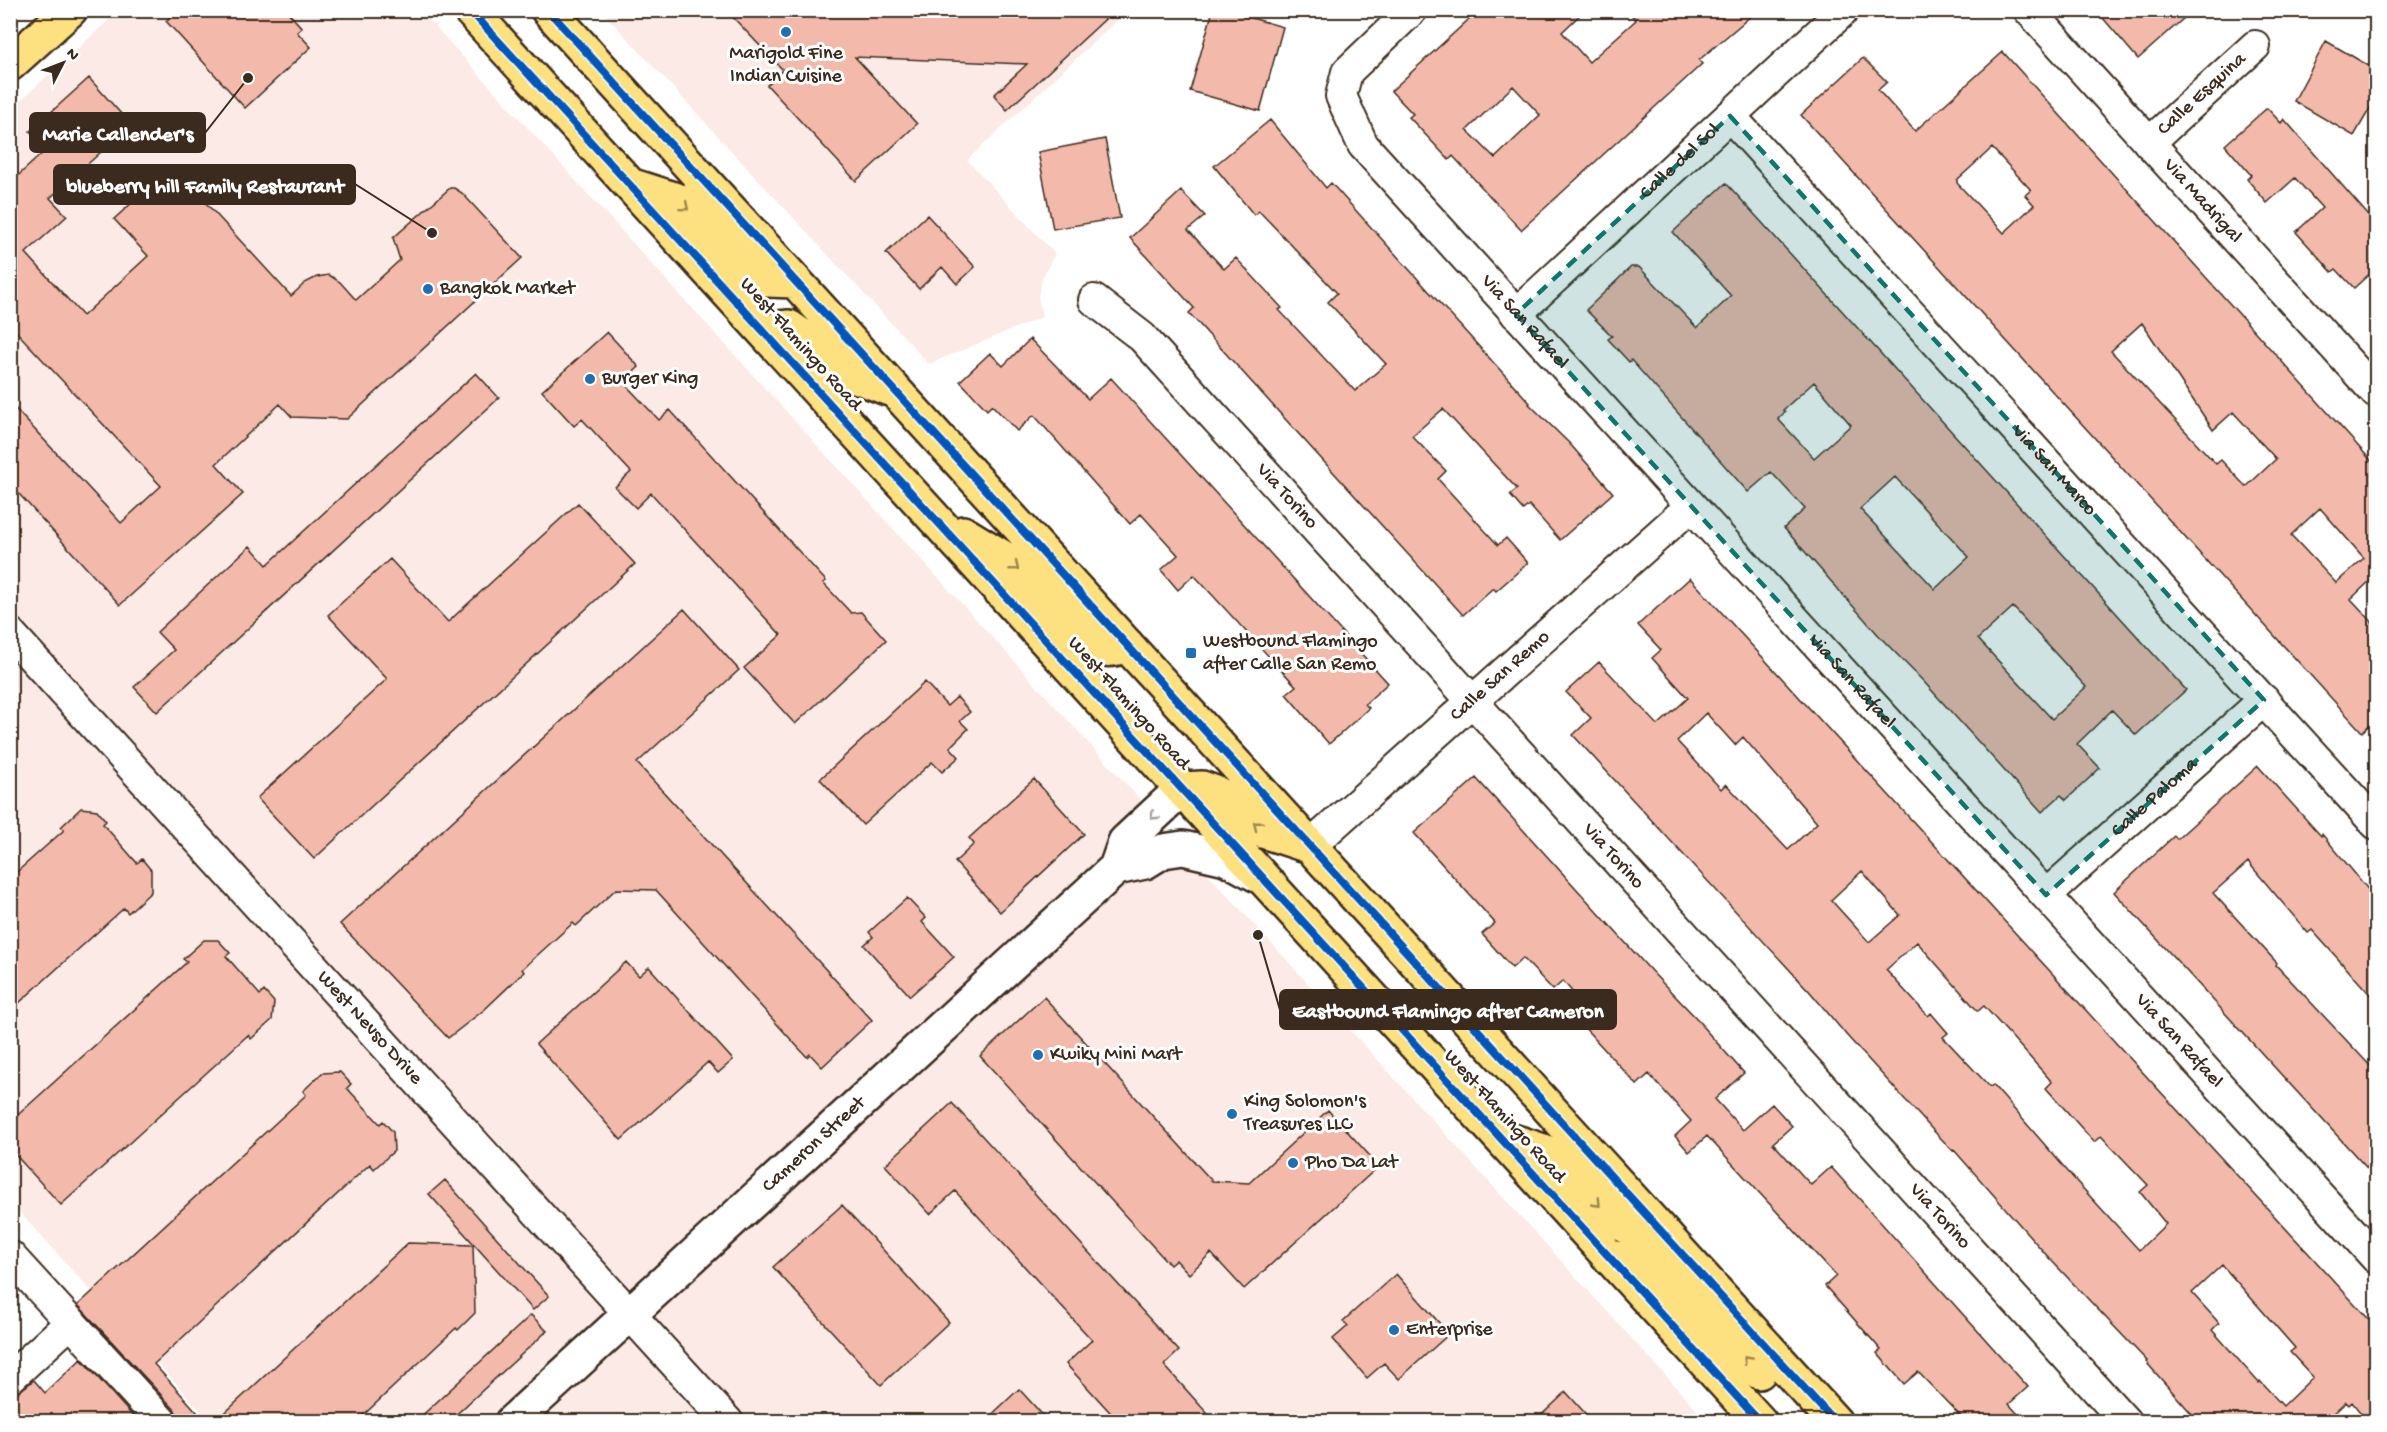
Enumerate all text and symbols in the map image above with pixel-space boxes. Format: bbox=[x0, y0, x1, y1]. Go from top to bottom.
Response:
marker: Marigold Fine Indian Cuisine bbox=[779, 25, 793, 39]
north arrow bbox=[33, 33, 93, 93]
place label: Marigold Fine Indian Cuisine bbox=[729, 43, 843, 89]
text: N bbox=[61, 45, 82, 66]
street label: Calle Esquina bbox=[2153, 47, 2252, 141]
callout: Marie Callender's bbox=[30, 113, 205, 152]
street label: Calle del Sol bbox=[1635, 119, 1725, 205]
text: Marie Callender's bbox=[43, 124, 195, 149]
street label: Via Madrigal bbox=[2157, 153, 2246, 248]
callout: blueberry hill Family Restaurant bbox=[54, 165, 355, 204]
text: blueberry hill Family Restaurant bbox=[65, 176, 346, 201]
one-way arrow bbox=[678, 200, 689, 211]
street label: Via San Rafael bbox=[1475, 270, 1573, 374]
street label: West Flamingo Road bbox=[734, 274, 867, 418]
place label: Bangkok Market bbox=[439, 278, 576, 301]
marker: Bangkok Market bbox=[421, 282, 435, 296]
place label: Burger King bbox=[601, 368, 698, 391]
marker: Burger King bbox=[583, 372, 597, 386]
street label: Via San Marco bbox=[2006, 420, 2101, 521]
street label: Via Torino bbox=[1250, 458, 1322, 534]
one-way arrow bbox=[1008, 559, 1019, 570]
street label: Calle San Remo bbox=[1446, 626, 1555, 727]
street label: Via San Rafael bbox=[1802, 629, 1900, 734]
place label: Westbound Flamingo after Calle San Remo bbox=[1203, 631, 1378, 677]
street label: West Flamingo Road bbox=[1062, 633, 1195, 777]
marker: Westbound Flamingo after Calle San Remo bbox=[1184, 646, 1198, 660]
street label: Calle Paloma bbox=[2107, 752, 2203, 842]
one-way arrow bbox=[1150, 808, 1161, 819]
street label: Via Torino bbox=[1577, 818, 1649, 894]
one-way arrow bbox=[1253, 822, 1264, 833]
street label: West Nevso Drive bbox=[312, 966, 428, 1090]
street label: Via San Rafael bbox=[2129, 988, 2227, 1093]
callout: Eastbound Flamingo after Cameron bbox=[1280, 990, 1616, 1029]
text: Eastbound Flamingo after Cameron bbox=[1292, 1001, 1605, 1026]
place label: Kwiky Mini Mart bbox=[1050, 1044, 1183, 1067]
street label: West Flamingo Road bbox=[1438, 1046, 1571, 1190]
marker: Kwiky Mini Mart bbox=[1031, 1048, 1045, 1062]
street label: Cameron Street bbox=[758, 1091, 872, 1198]
place label: King Solomon's Treasures LLC bbox=[1243, 1091, 1367, 1137]
marker: King Solomon's Treasures LLC bbox=[1225, 1107, 1239, 1121]
place label: Pho Da Lat bbox=[1304, 1152, 1399, 1175]
marker: Pho Da Lat bbox=[1286, 1156, 1300, 1170]
street label: Via Torino bbox=[1903, 1178, 1975, 1254]
one-way arrow bbox=[1590, 1196, 1601, 1207]
place label: Enterprise bbox=[1406, 1319, 1493, 1342]
marker: Enterprise bbox=[1387, 1323, 1401, 1337]
one-way arrow bbox=[1743, 1355, 1754, 1366]

